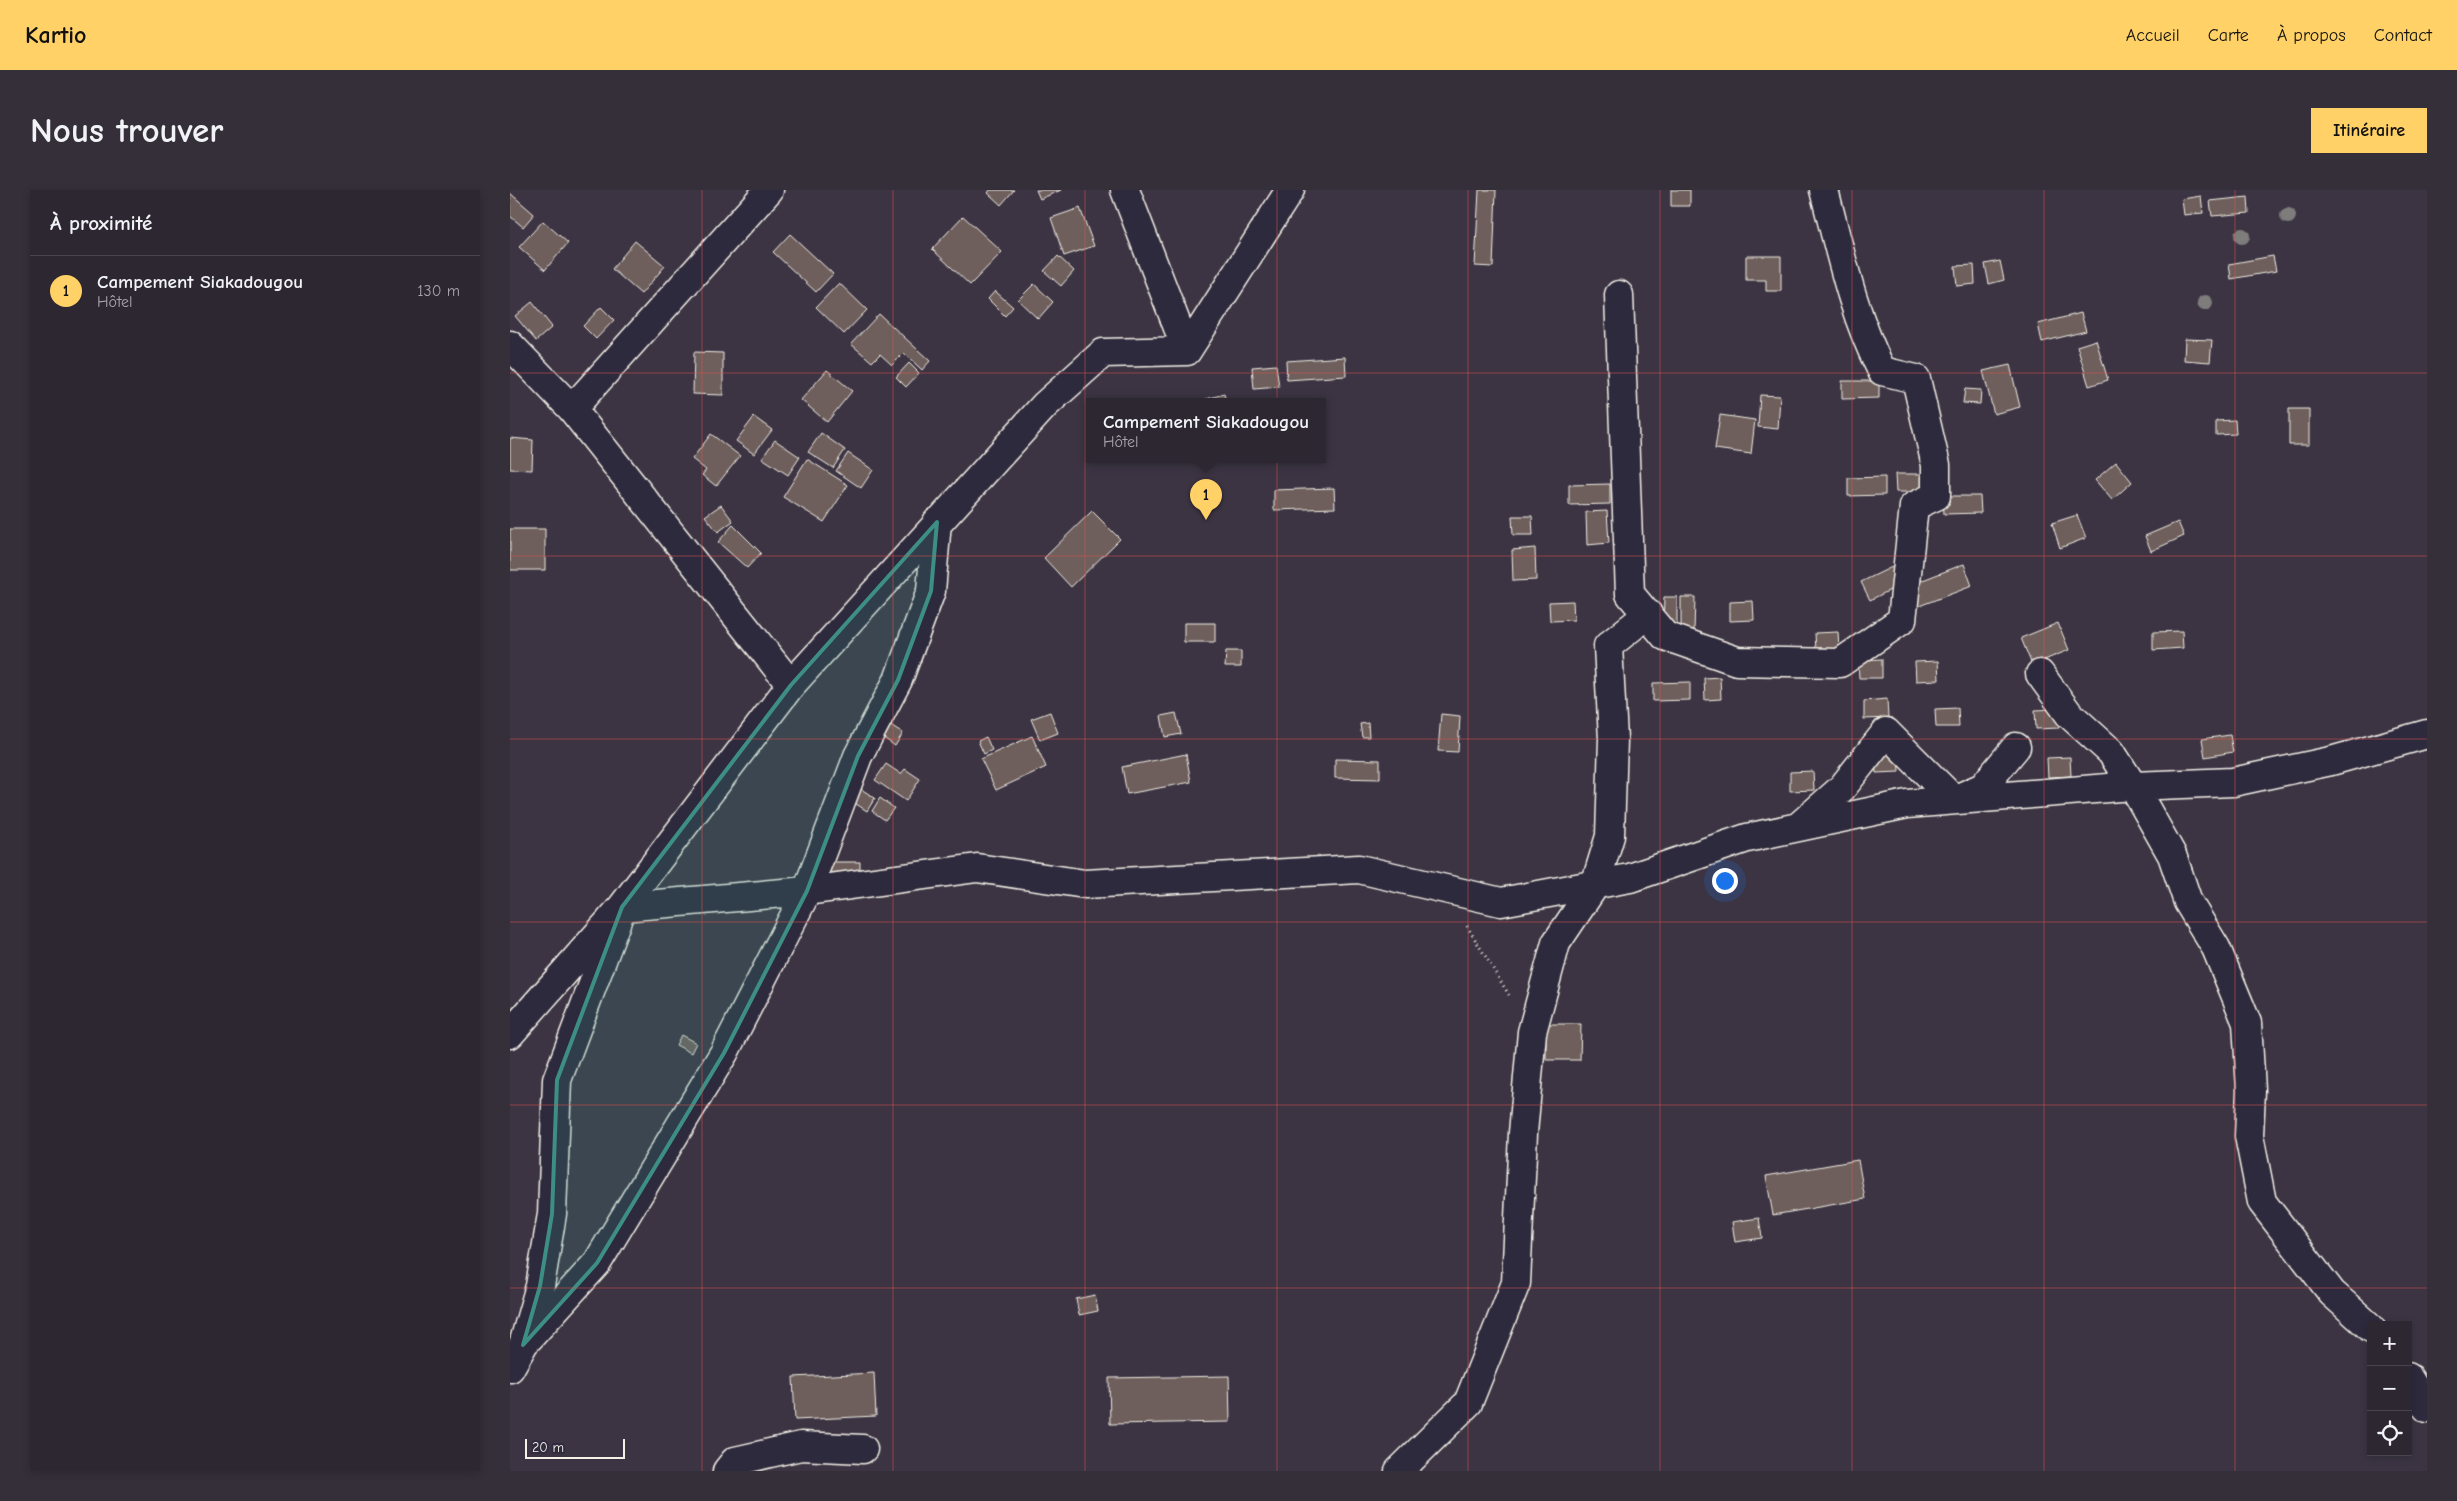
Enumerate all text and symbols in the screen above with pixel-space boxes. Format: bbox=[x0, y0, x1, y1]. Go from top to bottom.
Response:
text: Kartio bbox=[25, 21, 87, 49]
text: Accueil bbox=[2126, 25, 2180, 46]
text: Carte bbox=[2208, 25, 2249, 46]
text: À propos bbox=[2277, 25, 2346, 46]
text: Contact bbox=[2374, 25, 2432, 46]
button: Itinéraire bbox=[2311, 108, 2427, 153]
text: Nous trouver bbox=[30, 110, 223, 151]
text: À proximité bbox=[50, 211, 152, 235]
text: Campement Siakadougou bbox=[97, 271, 303, 293]
text: 1 bbox=[63, 282, 69, 300]
text: 130 m bbox=[417, 282, 460, 300]
text: Hôtel bbox=[97, 293, 133, 311]
popup bbox=[1086, 398, 1326, 463]
text: Campement Siakadougou bbox=[1103, 411, 1309, 433]
text: Hôtel bbox=[1103, 433, 1138, 451]
pin: 1 bbox=[1190, 479, 1222, 520]
your location bbox=[1712, 868, 1738, 894]
map controls bbox=[2367, 1321, 2412, 1456]
button: + bbox=[2367, 1321, 2412, 1366]
button: − bbox=[2367, 1366, 2412, 1411]
button: locate bbox=[2367, 1411, 2412, 1456]
scale bar bbox=[525, 1436, 625, 1459]
text: 20 m bbox=[532, 1439, 564, 1456]

